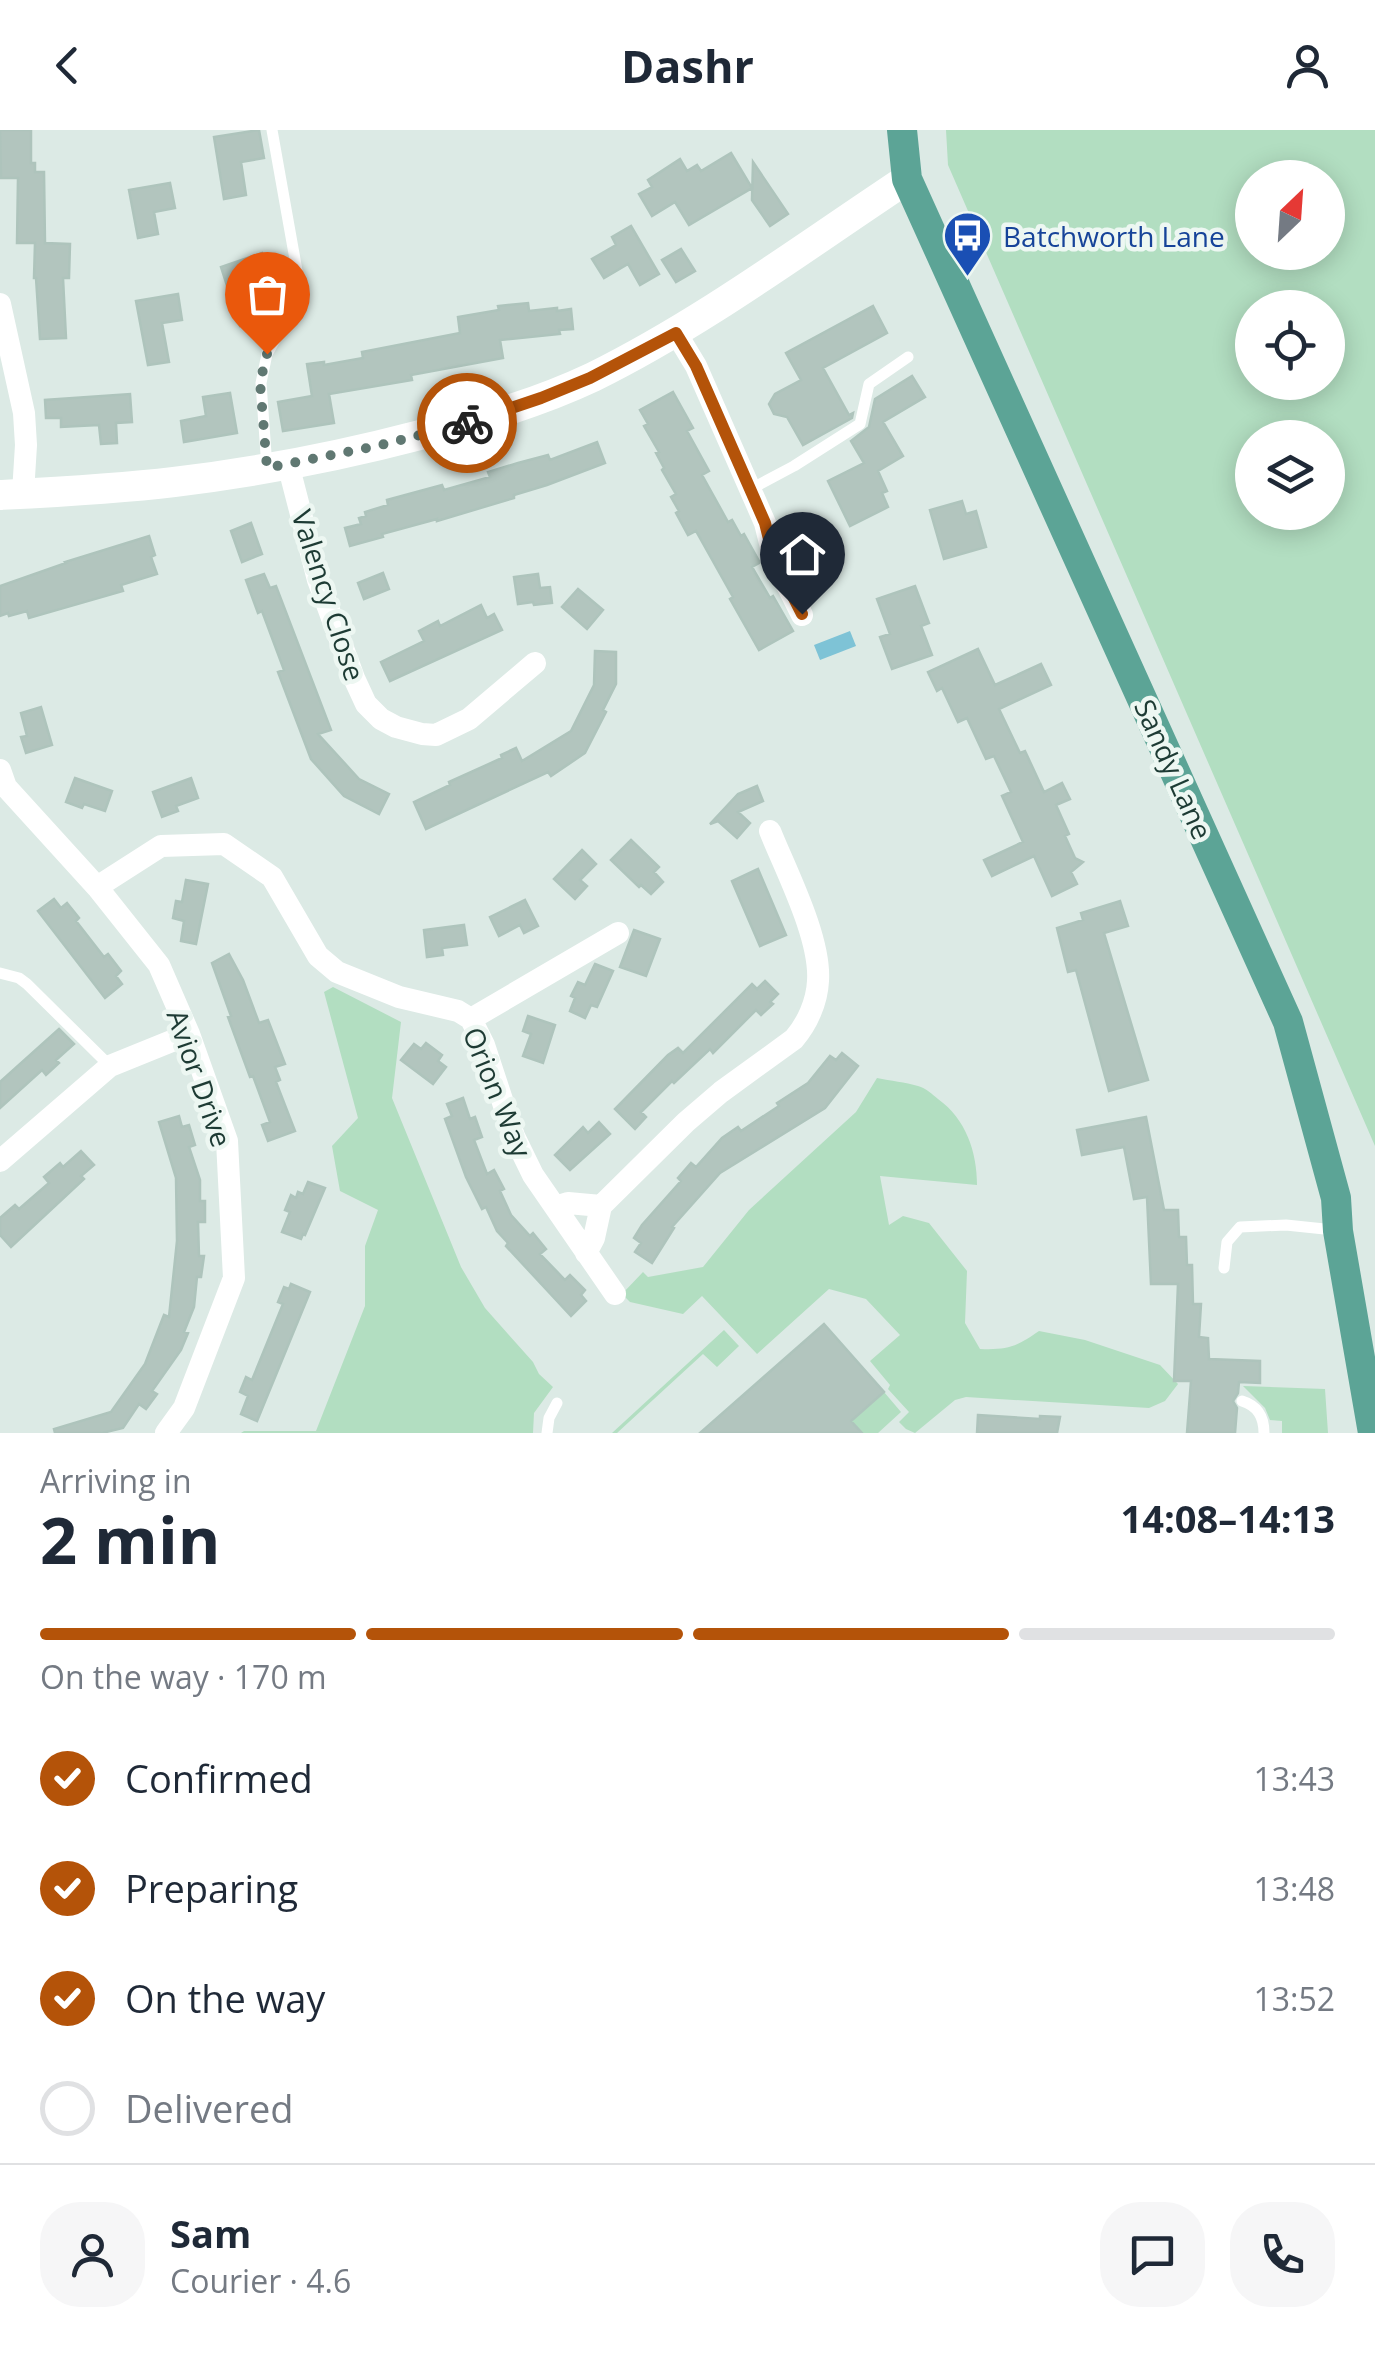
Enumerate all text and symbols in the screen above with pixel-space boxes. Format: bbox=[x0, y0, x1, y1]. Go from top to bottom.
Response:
text: Dashr bbox=[621, 35, 754, 96]
icon: back bbox=[40, 38, 95, 93]
icon: person bbox=[1280, 38, 1335, 93]
north arrow bbox=[1235, 160, 1345, 270]
map controls bbox=[1235, 160, 1345, 530]
bus stop icon: Batchworth Lane bbox=[942, 210, 994, 278]
place label: Batchworth Lane bbox=[1003, 217, 1225, 255]
pin bbox=[225, 252, 310, 355]
icon: bag bbox=[240, 267, 295, 322]
button: locate bbox=[1235, 290, 1345, 400]
courier bbox=[417, 373, 517, 473]
icon: bike bbox=[440, 396, 495, 451]
button: layers bbox=[1235, 420, 1345, 530]
street label: Valency Close bbox=[283, 505, 375, 685]
pin bbox=[760, 512, 845, 615]
icon: home bbox=[775, 527, 830, 582]
street label: Sandy Lane bbox=[1126, 693, 1222, 845]
street label: Avior Drive bbox=[159, 1004, 241, 1152]
street label: Orion Way bbox=[455, 1021, 542, 1164]
text: Arriving in bbox=[40, 1459, 192, 1502]
text: 14:08–14:13 bbox=[1121, 1492, 1335, 1544]
text: 2 min bbox=[40, 1495, 220, 1583]
text: On the way · 170 m bbox=[40, 1655, 327, 1698]
icon: check bbox=[40, 1751, 95, 1806]
text: Confirmed bbox=[125, 1752, 313, 1804]
text: 13:43 bbox=[1253, 1757, 1335, 1800]
icon: check bbox=[40, 1861, 95, 1916]
text: Preparing bbox=[125, 1862, 298, 1914]
text: 13:48 bbox=[1253, 1867, 1335, 1910]
icon: check bbox=[40, 1971, 95, 2026]
text: On the way bbox=[125, 1972, 325, 2024]
text: 13:52 bbox=[1253, 1977, 1335, 2020]
text: Delivered bbox=[125, 2082, 294, 2134]
button: person bbox=[40, 2202, 145, 2307]
button: chat bbox=[1100, 2202, 1205, 2307]
button: phone bbox=[1230, 2202, 1335, 2307]
text: Sam bbox=[170, 2207, 251, 2259]
text: Courier · 4.6 bbox=[170, 2259, 351, 2302]

